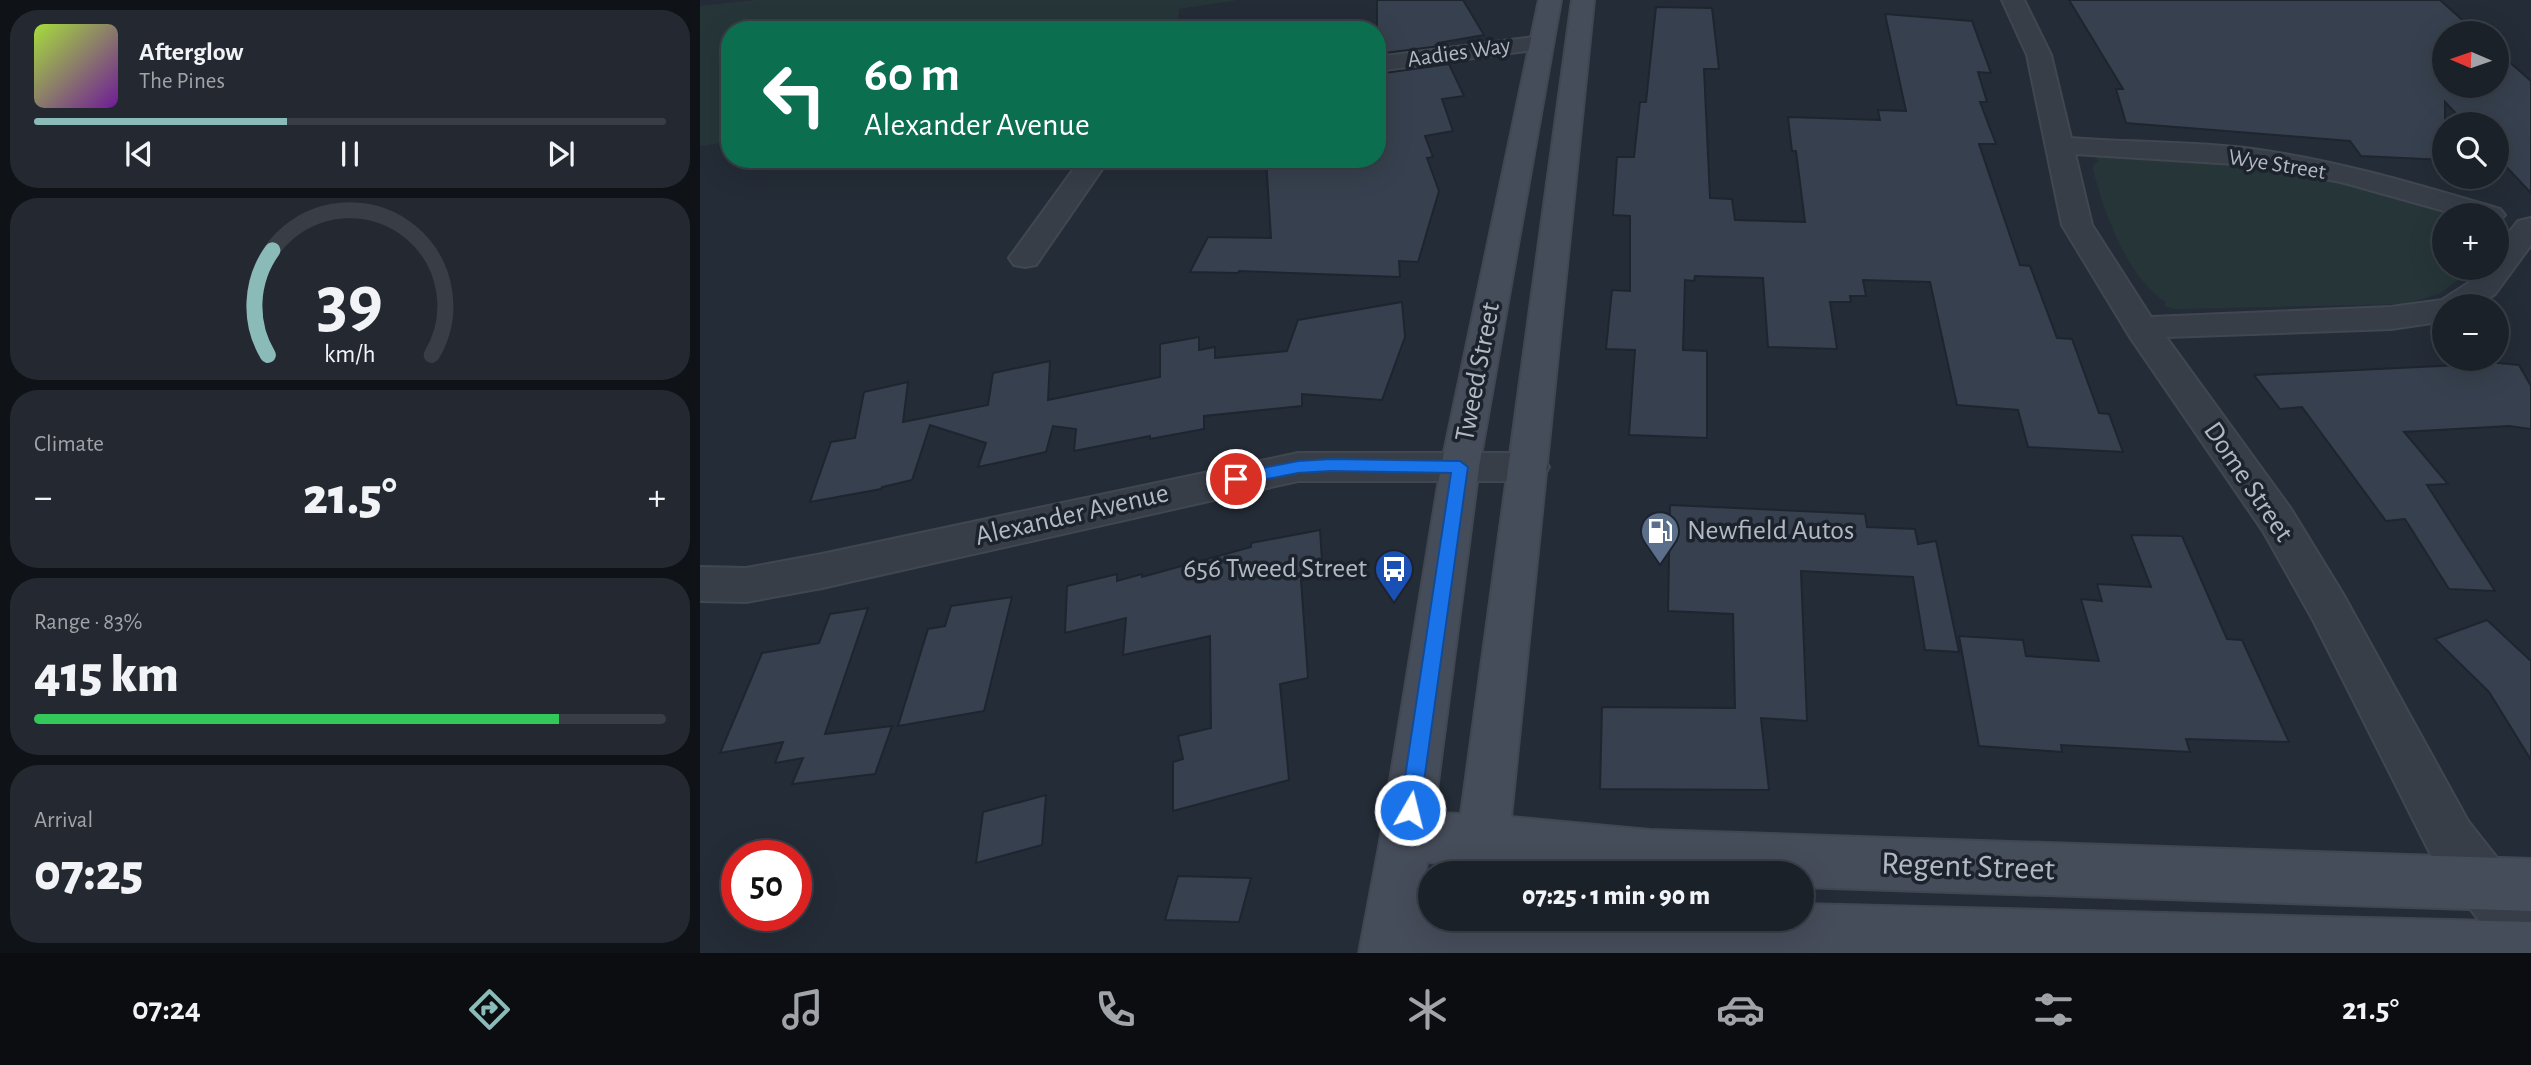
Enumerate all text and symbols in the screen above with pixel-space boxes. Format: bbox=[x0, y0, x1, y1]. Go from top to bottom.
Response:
north arrow bbox=[2432, 21, 2510, 98]
map controls bbox=[2432, 21, 2509, 371]
street label: Aadies Way bbox=[1406, 34, 1512, 72]
text: Afterglow bbox=[139, 39, 243, 65]
icon: left bbox=[749, 49, 840, 140]
text: 60 m bbox=[864, 51, 960, 100]
text: The Pines bbox=[139, 70, 225, 93]
text: Alexander Avenue bbox=[864, 109, 1090, 141]
button: search bbox=[2432, 112, 2509, 189]
icon: previous bbox=[120, 135, 158, 173]
icon: pause bbox=[331, 135, 369, 173]
icon: next bbox=[542, 135, 580, 173]
street label: Wye Street bbox=[2227, 146, 2328, 184]
button: + bbox=[2432, 203, 2509, 280]
text: 39 bbox=[317, 267, 383, 340]
button: − bbox=[2432, 294, 2509, 371]
street label: Tweed Street bbox=[1451, 300, 1505, 444]
text: km/h bbox=[324, 342, 376, 367]
street label: Dome Street bbox=[2198, 417, 2298, 547]
text: Climate bbox=[34, 433, 104, 456]
pin bbox=[1206, 449, 1266, 509]
icon: arrive bbox=[1217, 460, 1255, 498]
text: 21.5° bbox=[303, 471, 397, 523]
text: − bbox=[34, 479, 52, 517]
text: + bbox=[648, 479, 666, 517]
street label: Alexander Avenue bbox=[973, 479, 1171, 551]
fuel station icon: Newfield Autos bbox=[1639, 510, 1681, 565]
place label: Newfield Autos bbox=[1687, 517, 1854, 545]
bus stop icon: 656 Tweed Street bbox=[1373, 548, 1415, 603]
place label: 656 Tweed Street bbox=[1183, 555, 1367, 583]
text: Range · 83% bbox=[34, 611, 143, 634]
text: 415 km bbox=[34, 649, 179, 701]
position arrow bbox=[1373, 773, 1447, 847]
text: Arrival bbox=[34, 809, 93, 832]
speed limit sign: 50 bbox=[721, 840, 812, 931]
text: 07:25 bbox=[34, 847, 143, 899]
street label: Regent Street bbox=[1880, 847, 2056, 887]
text: 07:25 · 1 min · 90 m bbox=[1522, 883, 1710, 909]
icon: directions bbox=[465, 985, 514, 1034]
icon: music bbox=[778, 985, 827, 1034]
icon: phone bbox=[1091, 985, 1140, 1034]
icon: climate bbox=[1403, 985, 1452, 1034]
icon: car bbox=[1716, 985, 1765, 1034]
icon: filters bbox=[2029, 985, 2078, 1034]
text: 07:24 bbox=[132, 993, 201, 1025]
text: 21.5° bbox=[2342, 993, 2399, 1025]

